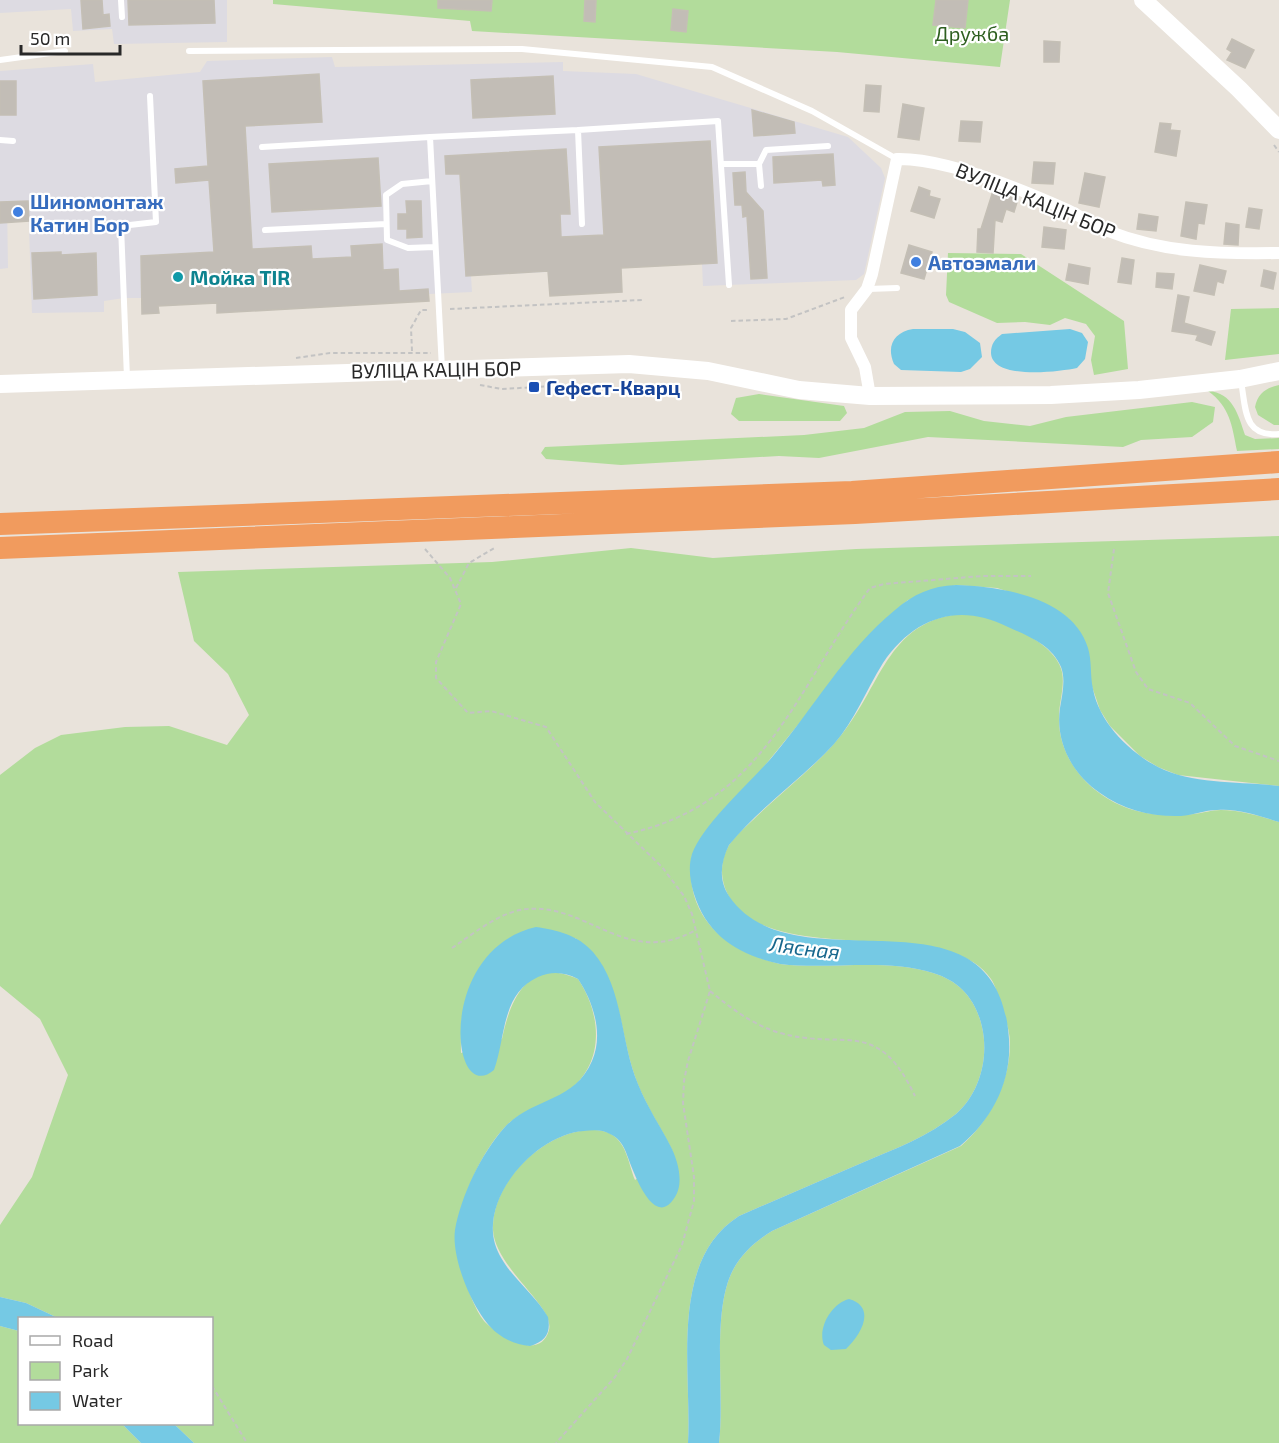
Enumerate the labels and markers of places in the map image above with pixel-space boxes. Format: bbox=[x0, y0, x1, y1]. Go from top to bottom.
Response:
place label: Шиномонтаж Катин Бор bbox=[30, 189, 164, 236]
marker: Шиномонтаж Катин Бор bbox=[11, 205, 25, 219]
place label: Автоэмали bbox=[928, 250, 1036, 274]
marker: Автоэмали bbox=[909, 255, 923, 269]
place label: Мойка TIR bbox=[190, 265, 290, 289]
marker: Мойка TIR bbox=[171, 270, 185, 284]
place label: Гефест-Кварц bbox=[546, 375, 681, 399]
marker: Гефест-Кварц bbox=[527, 380, 541, 394]

